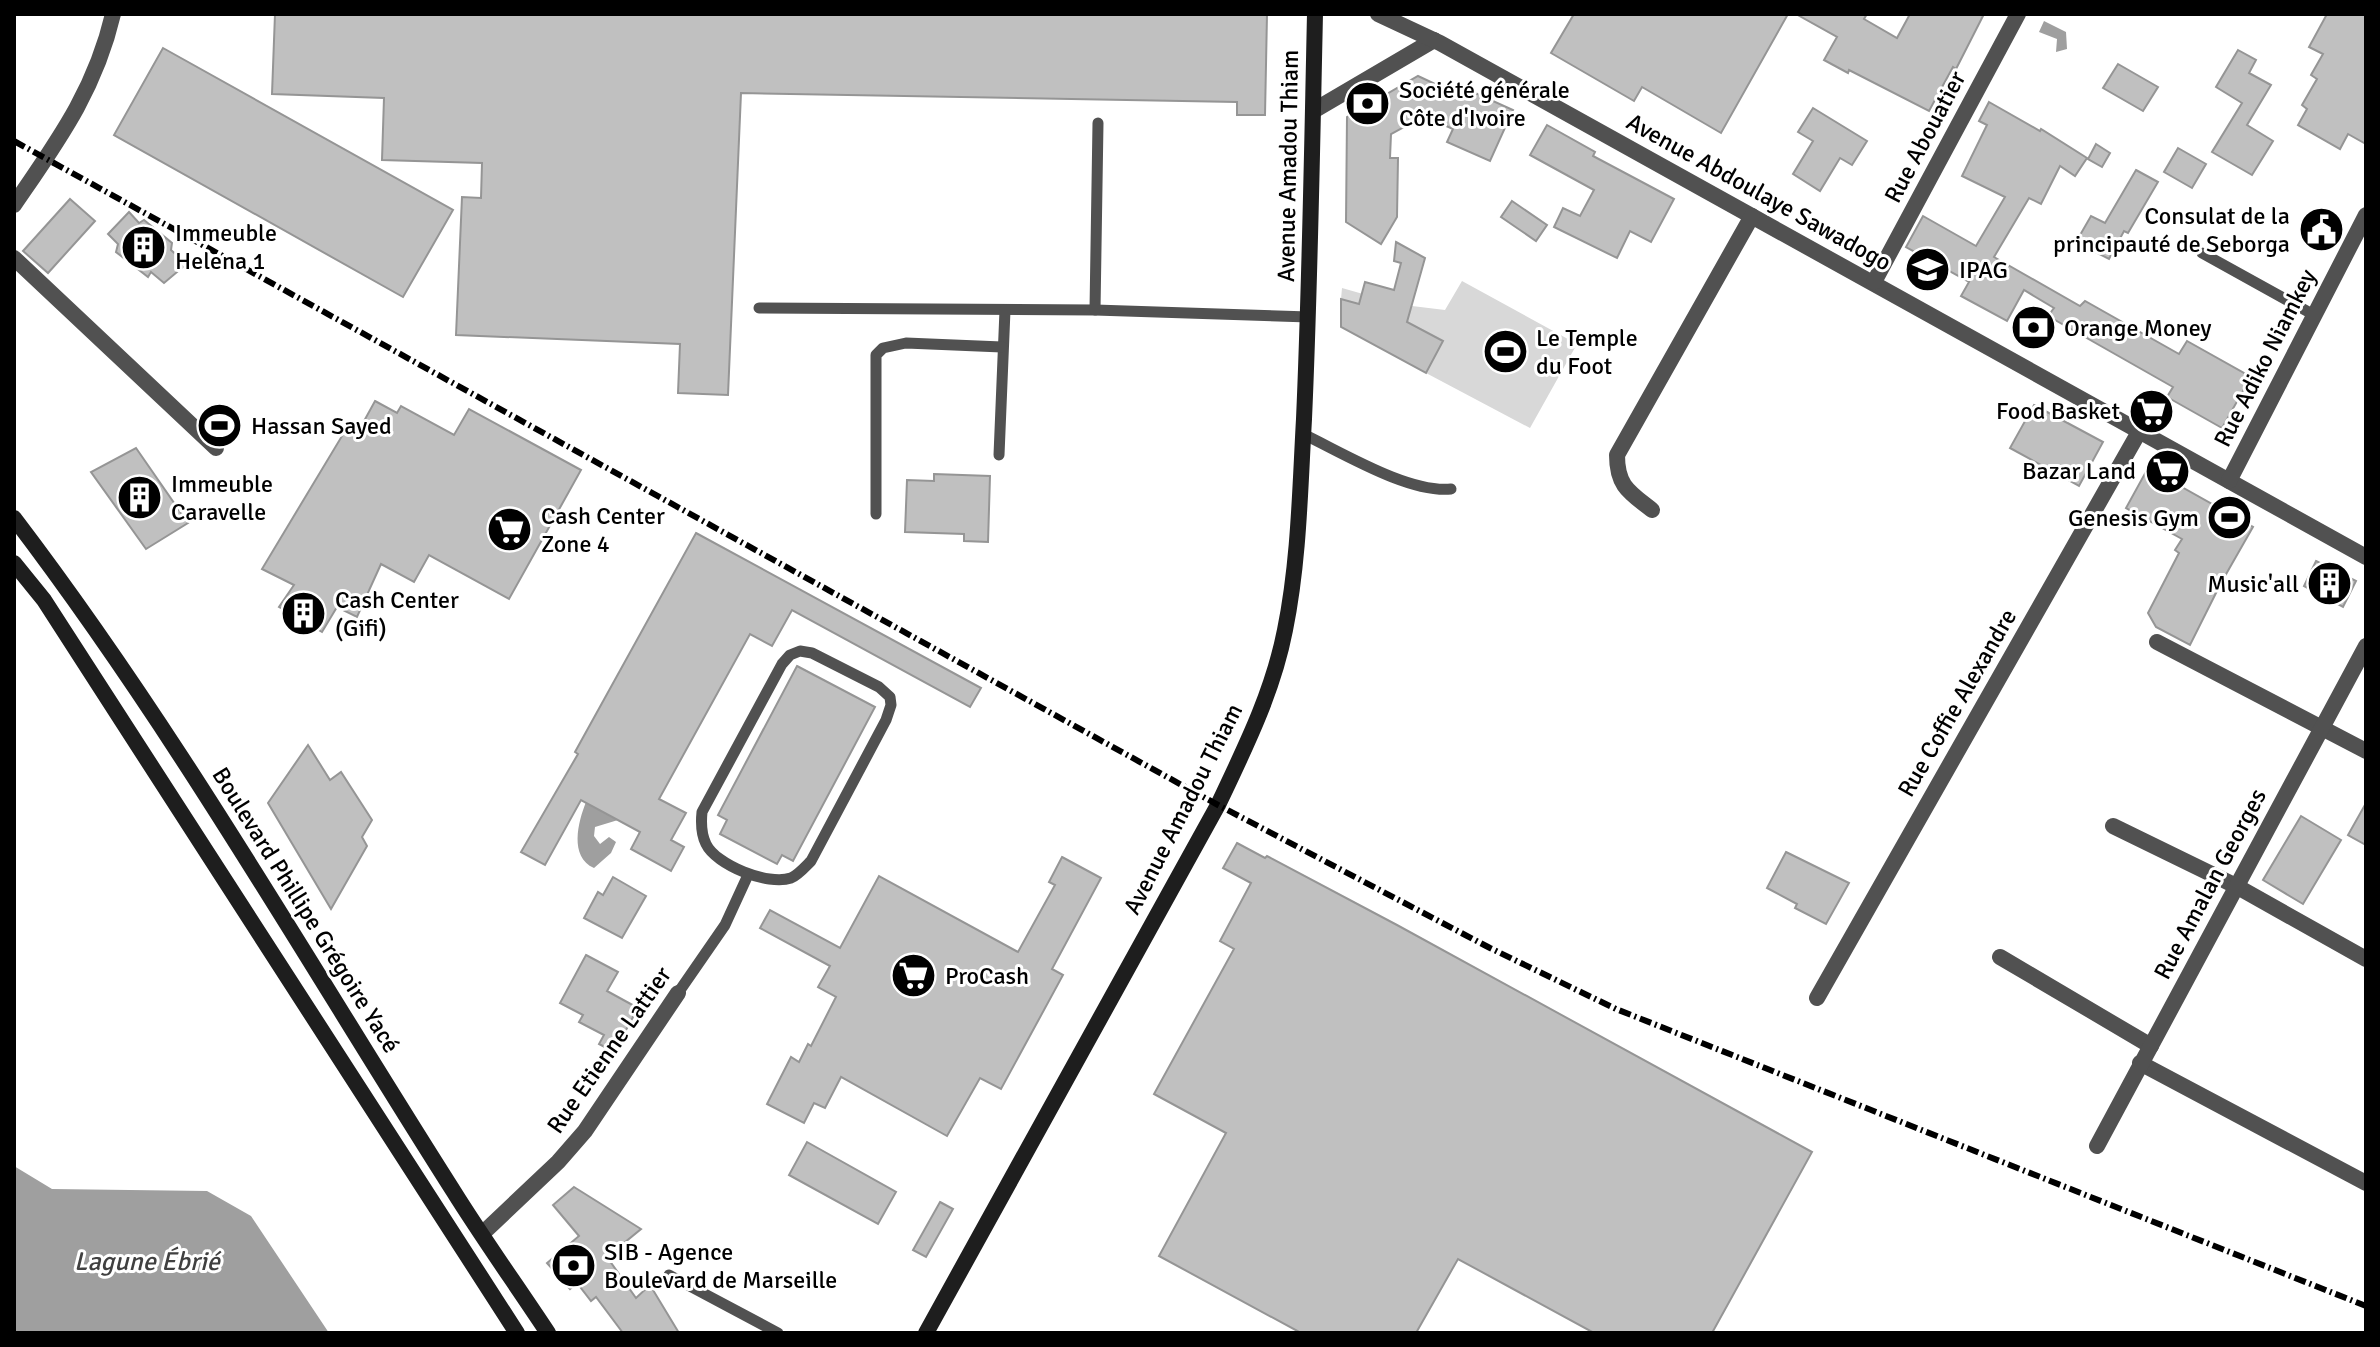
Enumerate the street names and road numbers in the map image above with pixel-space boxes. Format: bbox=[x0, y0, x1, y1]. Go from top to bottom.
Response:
street label: Avenue Amadou Thiam bbox=[1271, 49, 1305, 283]
street label: Rue Abouatier bbox=[1878, 66, 1972, 208]
street label: Avenue Abdoulaye Sawadogo bbox=[1621, 107, 1897, 277]
street label: Rue Adiko Niamkey bbox=[2207, 264, 2323, 452]
street label: Rue Coffie Alexandre bbox=[1891, 604, 2023, 802]
street label: Avenue Amadou Thiam bbox=[1117, 699, 1249, 919]
street label: Boulevard Phillipe Grégoire Yacé bbox=[206, 762, 406, 1058]
street label: Rue Amalan Georges bbox=[2147, 784, 2273, 984]
street label: Rue Etienne Lattier bbox=[540, 961, 678, 1139]

